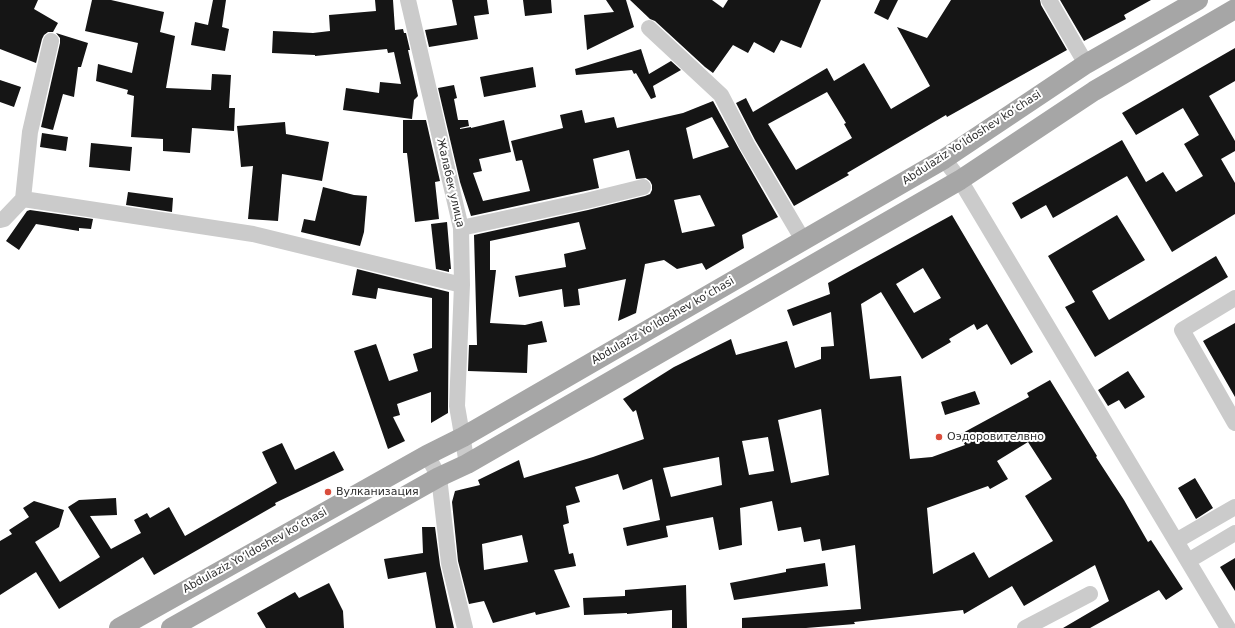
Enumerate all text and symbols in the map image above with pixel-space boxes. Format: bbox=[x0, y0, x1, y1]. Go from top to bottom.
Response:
street label: Abdulaziz Yoʻldoshev koʻchasi bbox=[900, 88, 1044, 188]
street label: Жалабек улица bbox=[433, 137, 467, 229]
street label: Abdulaziz Yoʻldoshev koʻchasi bbox=[589, 275, 737, 367]
place label: Оэдоровителвно bbox=[947, 430, 1044, 444]
marker: Оэдоровителвно bbox=[934, 432, 944, 442]
place label: Вулканизация bbox=[336, 485, 419, 499]
marker: Вулканизация bbox=[323, 487, 333, 497]
street label: Abdulaziz Yoʻldoshev koʻchasi bbox=[181, 506, 329, 596]

